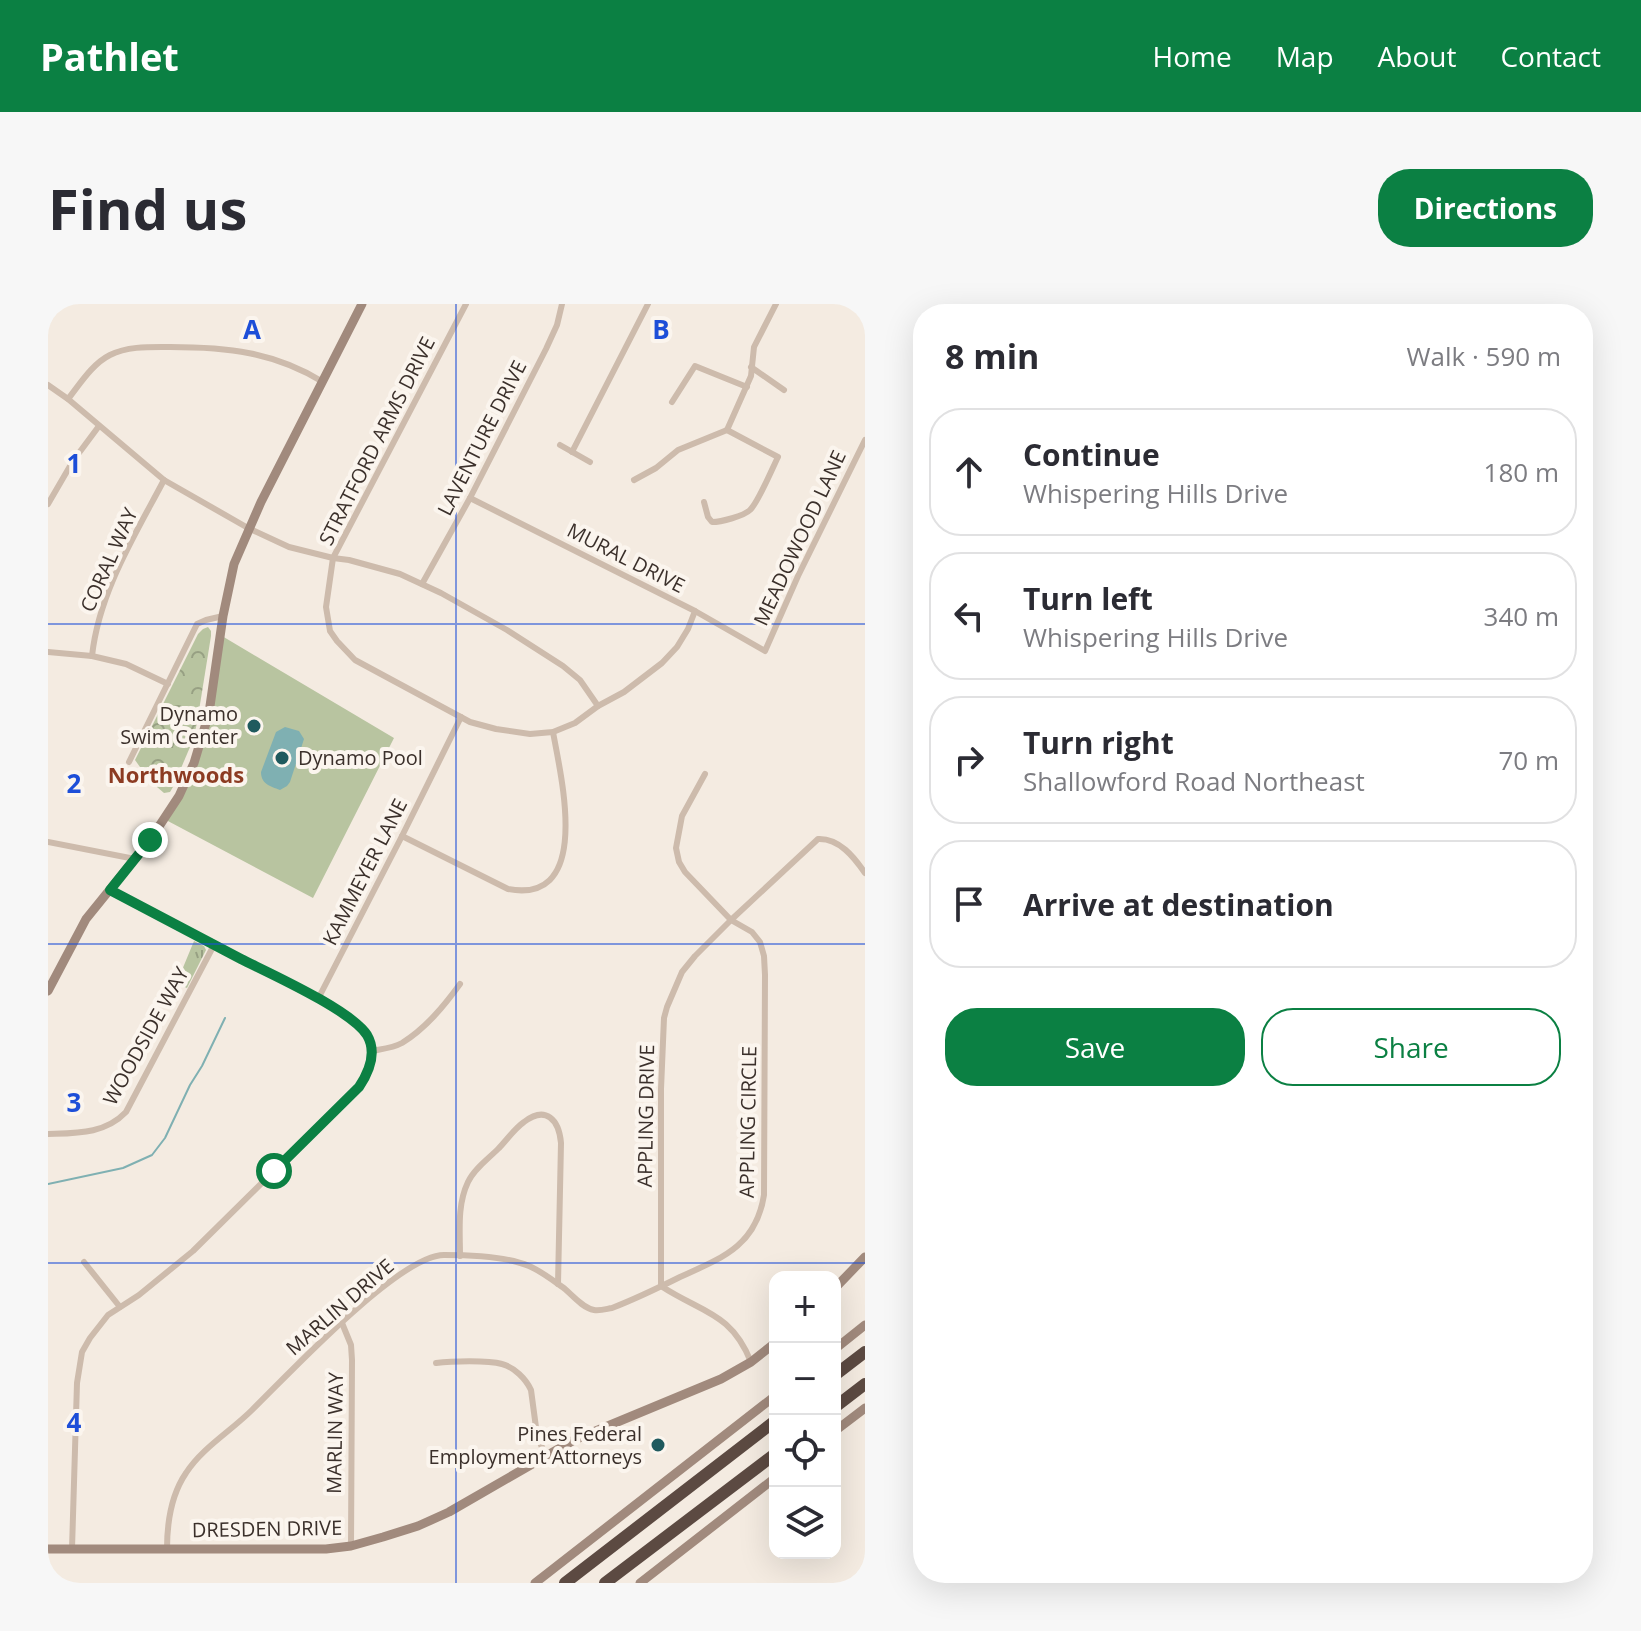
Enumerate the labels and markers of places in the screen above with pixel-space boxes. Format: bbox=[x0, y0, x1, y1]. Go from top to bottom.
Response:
place label: Dynamo Swim Center bbox=[120, 700, 238, 750]
marker: Dynamo Swim Center bbox=[245, 717, 263, 735]
place label: Dynamo Pool bbox=[298, 744, 423, 771]
marker: Dynamo Pool bbox=[273, 749, 291, 767]
place label: Pines Federal Employment Attorneys bbox=[429, 1420, 642, 1470]
marker: Pines Federal Employment Attorneys bbox=[649, 1436, 667, 1454]

